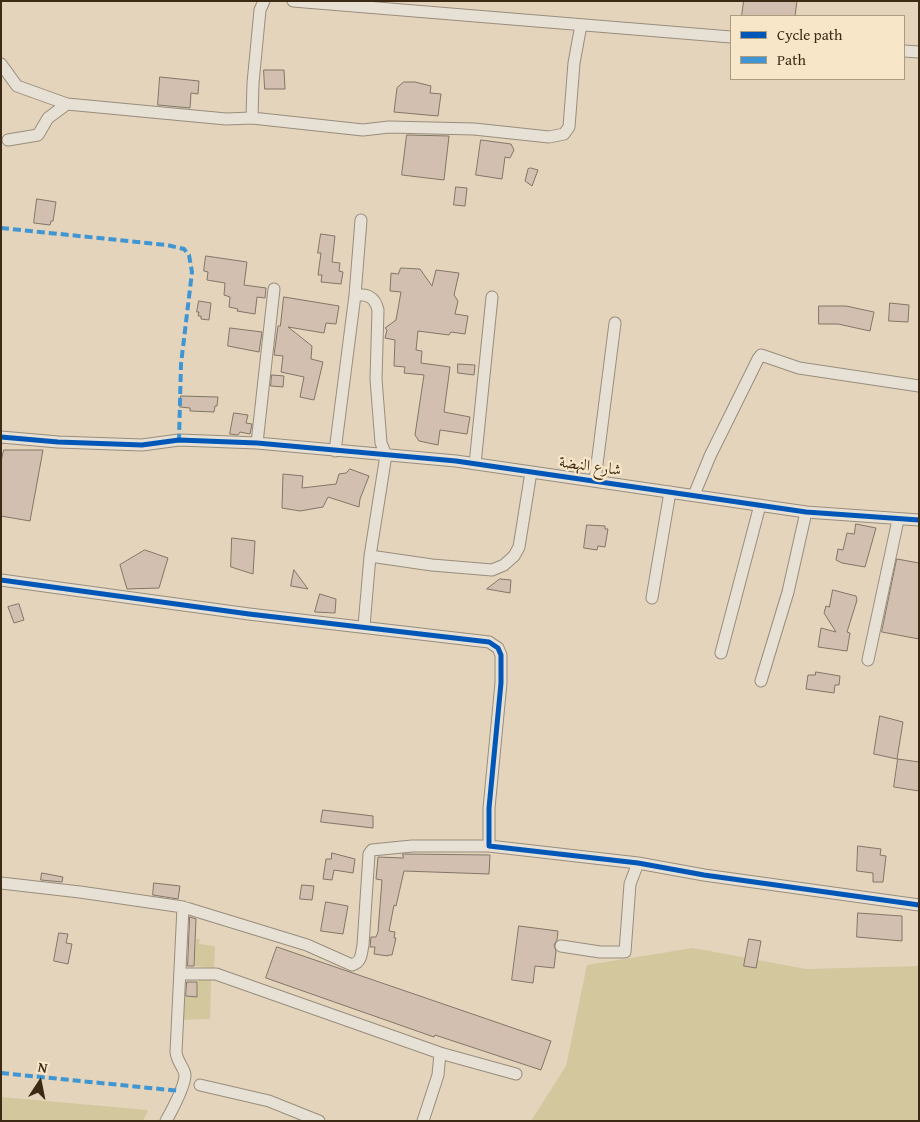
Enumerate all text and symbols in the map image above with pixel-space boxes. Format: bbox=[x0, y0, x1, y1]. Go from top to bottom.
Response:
legend bbox=[730, 15, 905, 80]
text: Cycle path bbox=[777, 24, 843, 45]
text: Path bbox=[777, 49, 806, 70]
street label: شارع النهضة bbox=[558, 453, 622, 481]
north arrow bbox=[15, 1057, 65, 1107]
text: N bbox=[36, 1057, 49, 1078]

